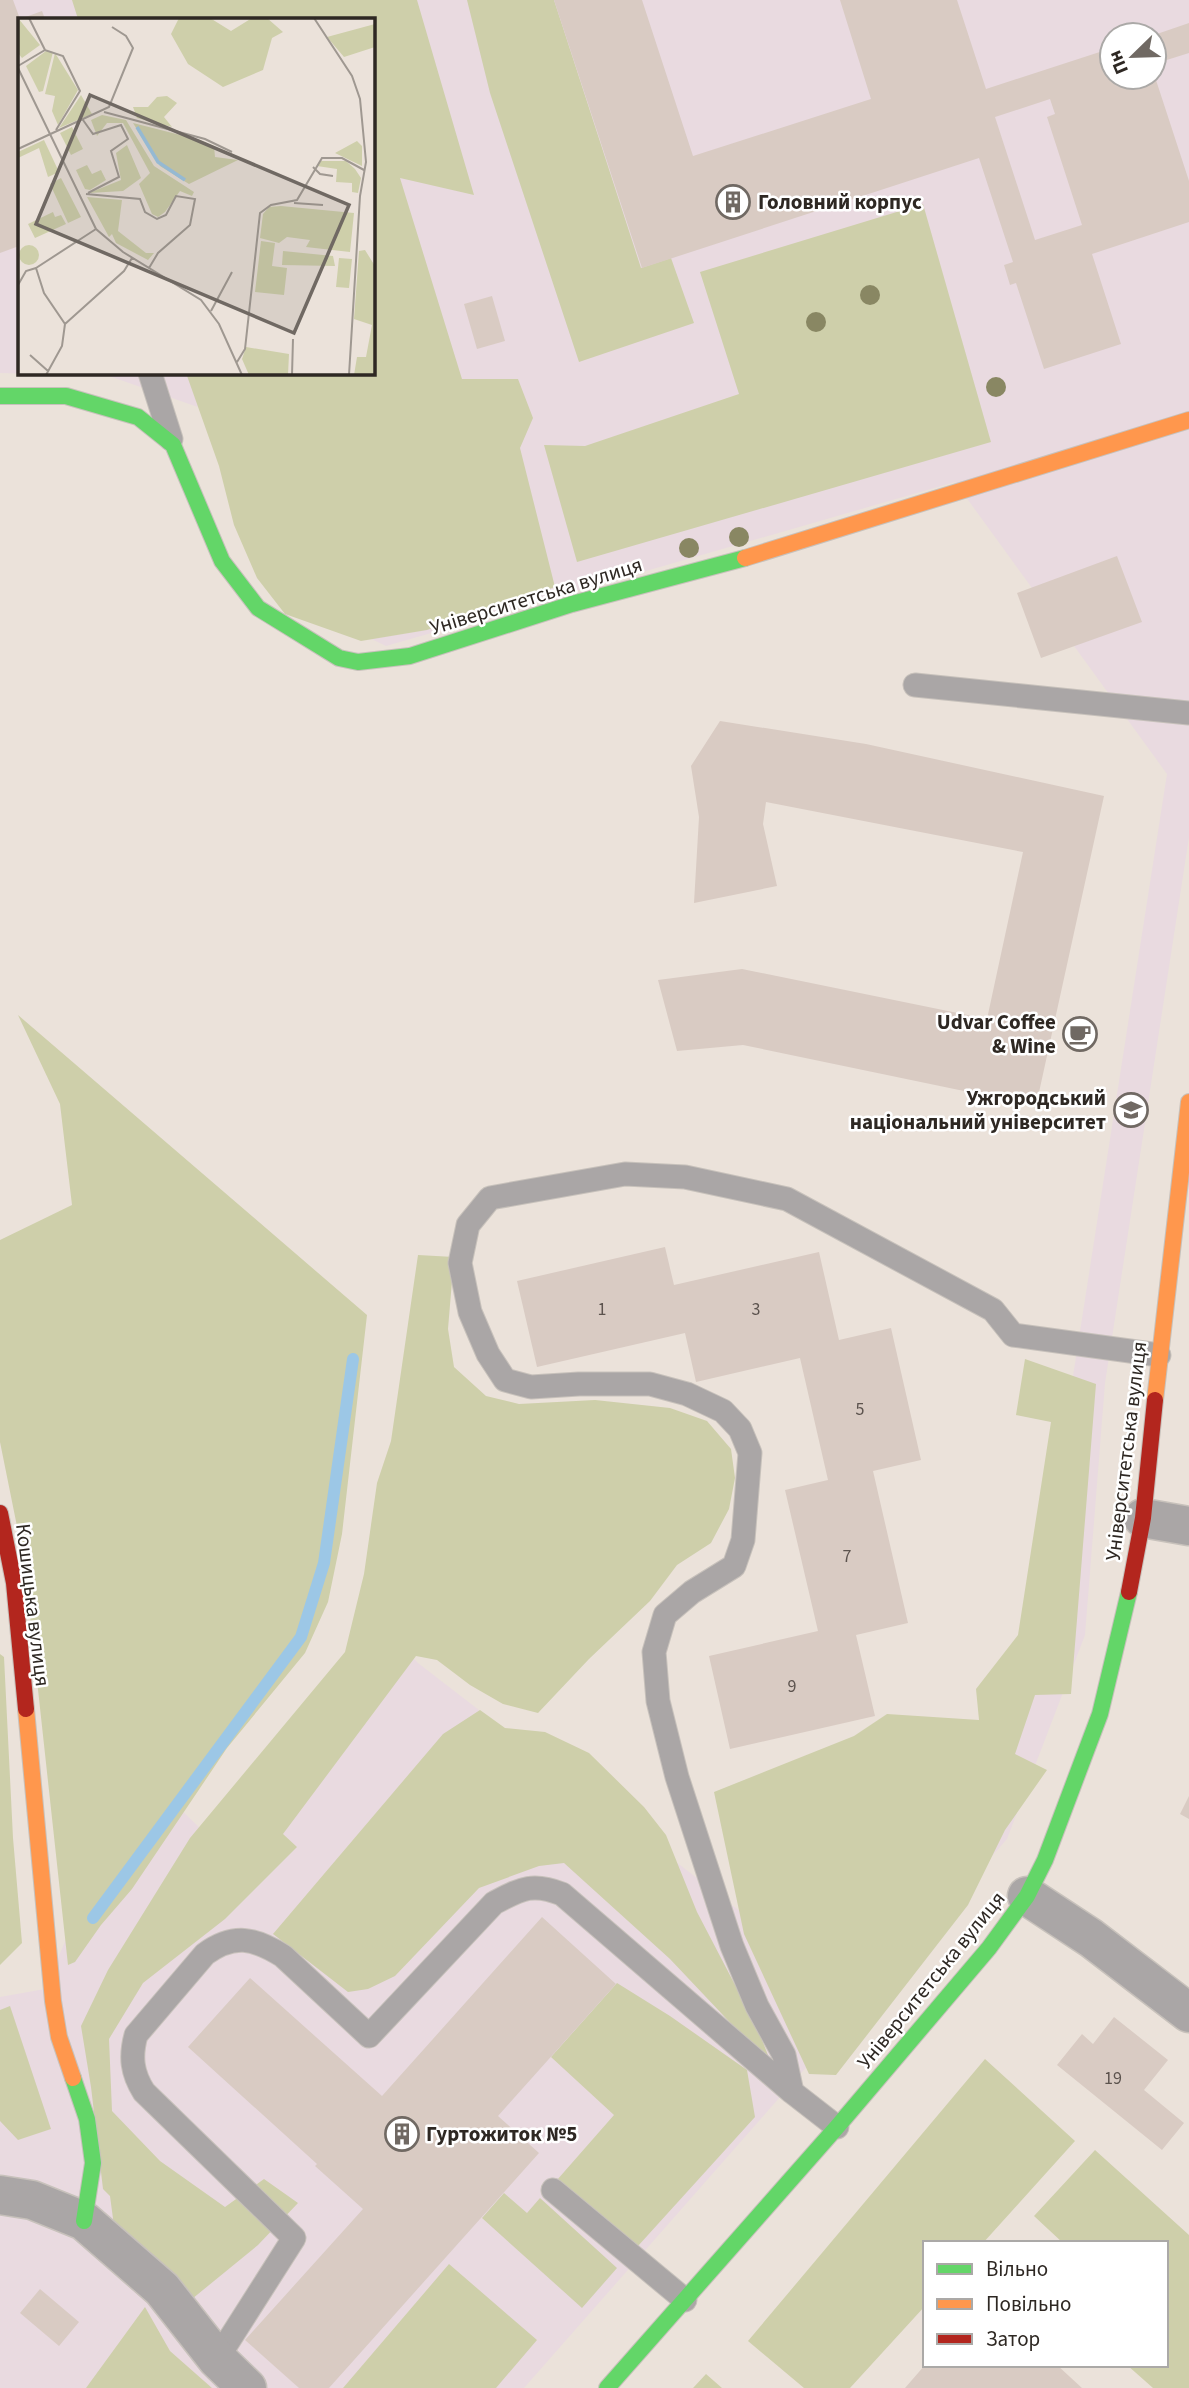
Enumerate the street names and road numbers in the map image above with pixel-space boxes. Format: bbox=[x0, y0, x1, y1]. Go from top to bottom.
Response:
street label: Університетська вулиця bbox=[426, 549, 646, 643]
street label: Університетська вулиця bbox=[1098, 1340, 1154, 1562]
street label: Кошицька вулиця bbox=[8, 1522, 58, 1688]
street label: Університетська вулиця bbox=[850, 1885, 1012, 2075]

